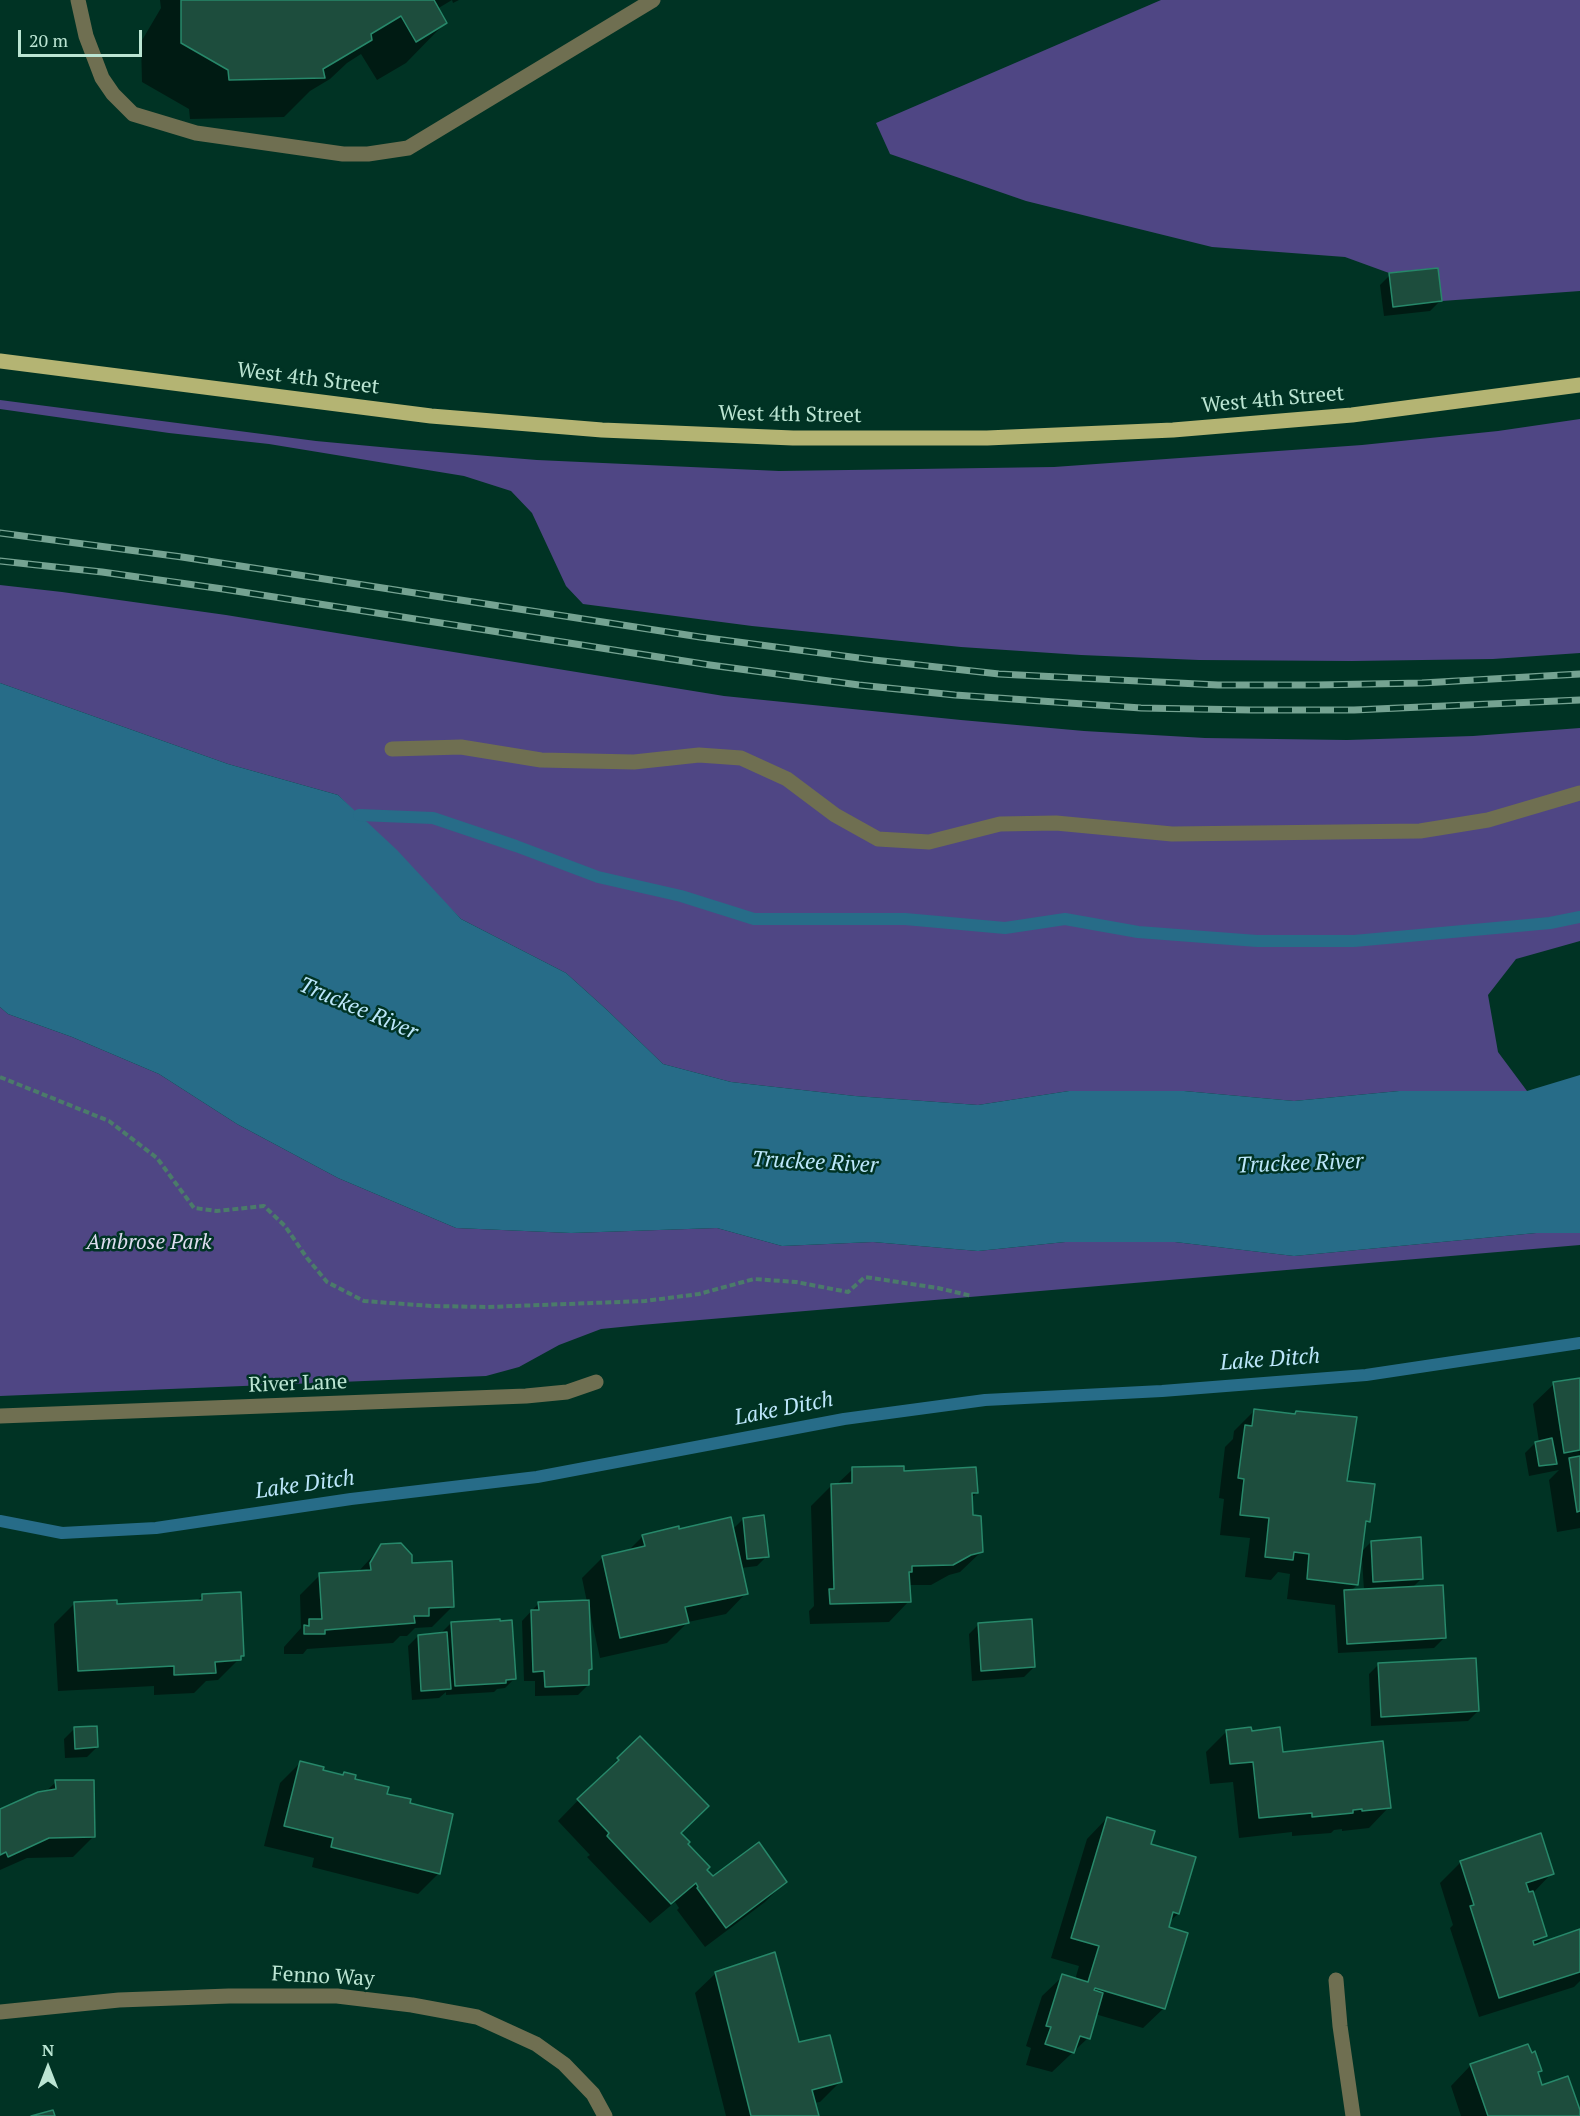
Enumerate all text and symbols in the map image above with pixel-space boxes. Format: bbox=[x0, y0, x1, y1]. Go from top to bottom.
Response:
scale bar bbox=[21, 18, 146, 56]
text: 20 m bbox=[29, 28, 68, 52]
street label: West 4th Street bbox=[235, 358, 381, 400]
street label: West 4th Street bbox=[1201, 381, 1345, 419]
street label: West 4th Street bbox=[718, 401, 862, 429]
water label: Truckee River bbox=[295, 972, 421, 1046]
water label: Truckee River bbox=[751, 1147, 879, 1179]
water label: Truckee River bbox=[1236, 1149, 1364, 1179]
park label: Ambrose Park bbox=[86, 1230, 212, 1256]
water label: Lake Ditch bbox=[1219, 1343, 1321, 1377]
street label: River Lane bbox=[248, 1370, 348, 1398]
water label: Lake Ditch bbox=[732, 1386, 836, 1432]
water label: Lake Ditch bbox=[254, 1465, 356, 1505]
street label: Fenno Way bbox=[271, 1962, 375, 1992]
north arrow bbox=[18, 2038, 78, 2098]
text: N bbox=[42, 2039, 54, 2061]

